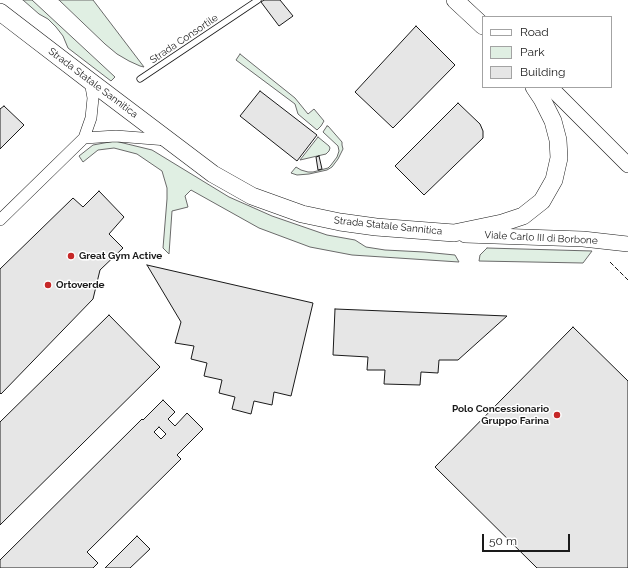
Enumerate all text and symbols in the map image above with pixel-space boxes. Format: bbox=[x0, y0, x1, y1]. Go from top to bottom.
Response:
street label: Strada Consortile bbox=[148, 12, 220, 66]
legend bbox=[482, 16, 612, 88]
text: Road bbox=[520, 25, 549, 39]
street label: Strada Statale Sannitica bbox=[46, 45, 140, 121]
text: Park bbox=[520, 45, 545, 59]
text: Building bbox=[520, 65, 566, 79]
street label: Strada Statale Sannitica bbox=[333, 214, 443, 238]
street label: Viale Carlo III di Borbone bbox=[484, 229, 598, 247]
place label: Great Gym Active bbox=[79, 250, 162, 262]
marker: Great Gym Active bbox=[66, 251, 76, 261]
place label: Ortoverde bbox=[56, 279, 105, 291]
marker: Ortoverde bbox=[43, 280, 53, 290]
place label: Polo Concessionario Gruppo Farina bbox=[452, 403, 549, 426]
marker: Polo Concessionario Gruppo Farina bbox=[552, 410, 562, 420]
scale bar bbox=[484, 526, 572, 552]
text: 50 m bbox=[489, 534, 517, 548]

